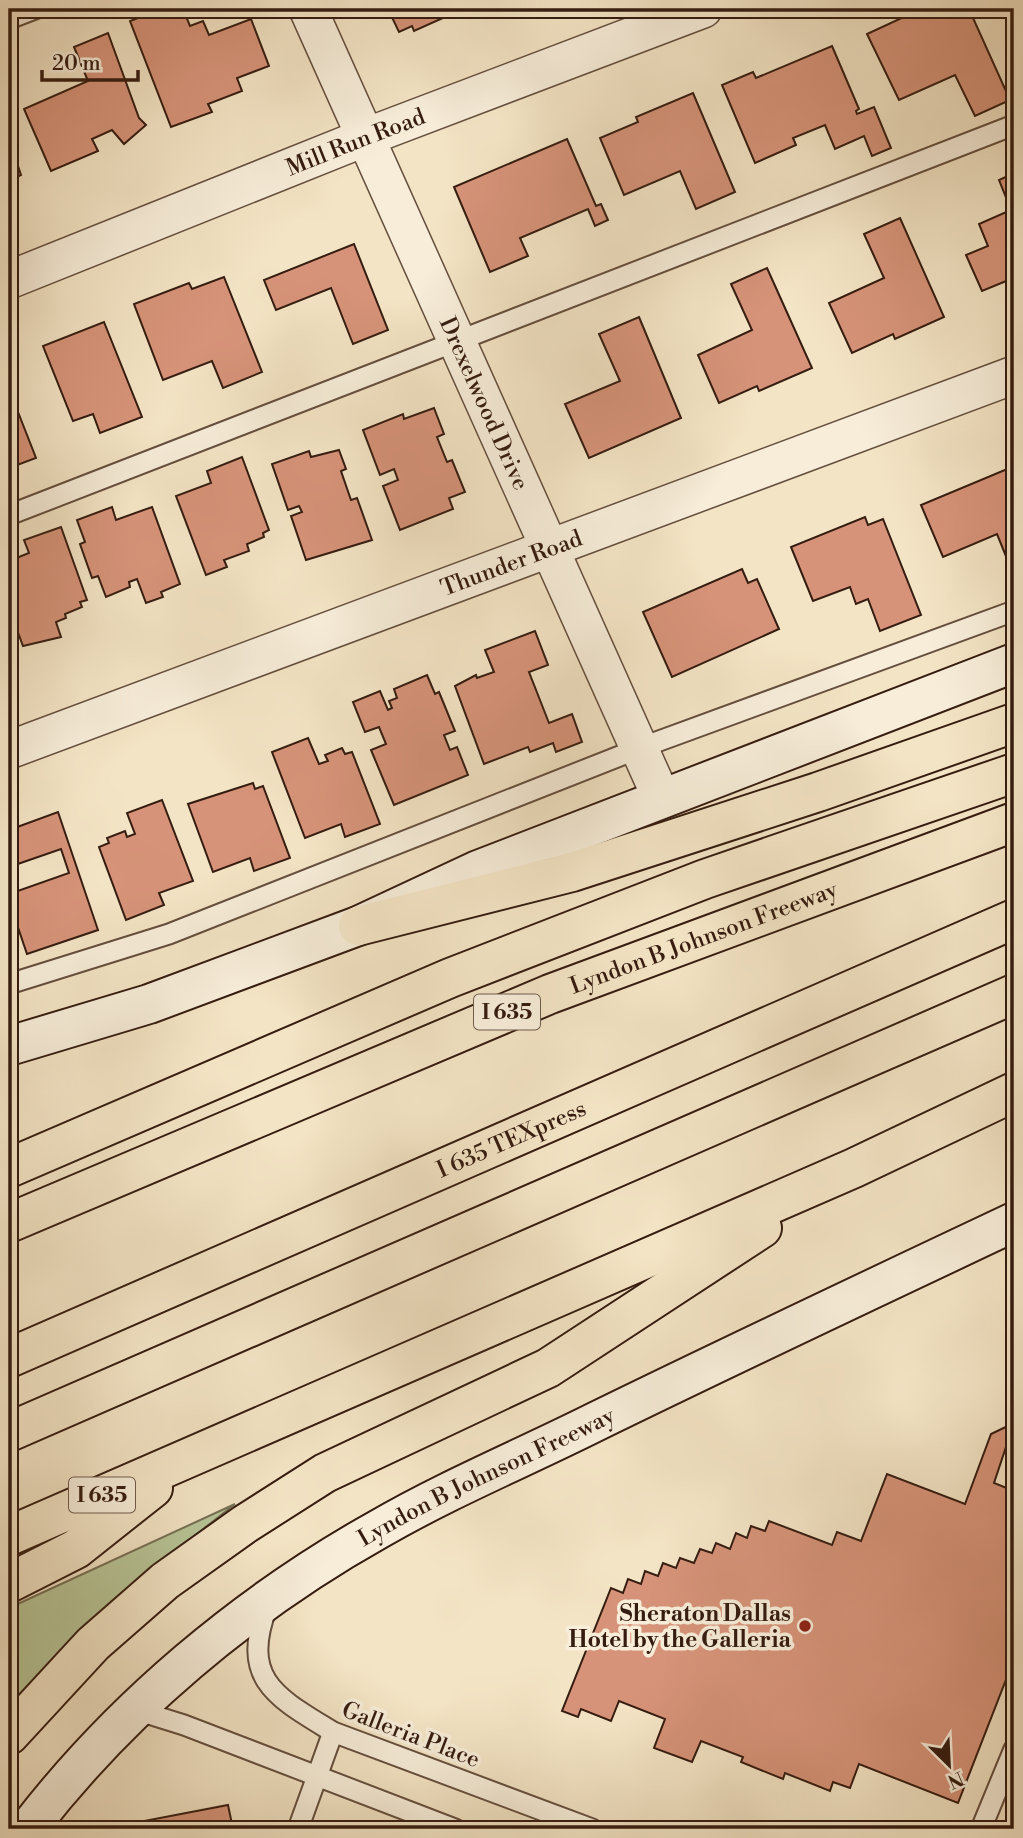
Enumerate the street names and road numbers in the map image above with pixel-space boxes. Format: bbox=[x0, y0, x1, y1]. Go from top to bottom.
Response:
street label: Mill Run Road bbox=[282, 103, 429, 183]
street label: Drexelwood Drive bbox=[433, 313, 535, 495]
street label: Thunder Road bbox=[437, 524, 586, 603]
street label: Lyndon B Johnson Freeway bbox=[566, 875, 842, 1000]
road number: I 635 bbox=[474, 995, 540, 1030]
street label: I 635 TEXpress bbox=[433, 1095, 591, 1184]
street label: Lyndon B Johnson Freeway bbox=[353, 1401, 620, 1553]
road number: I 635 bbox=[69, 1478, 135, 1512]
street label: Galleria Place bbox=[338, 1696, 484, 1774]

